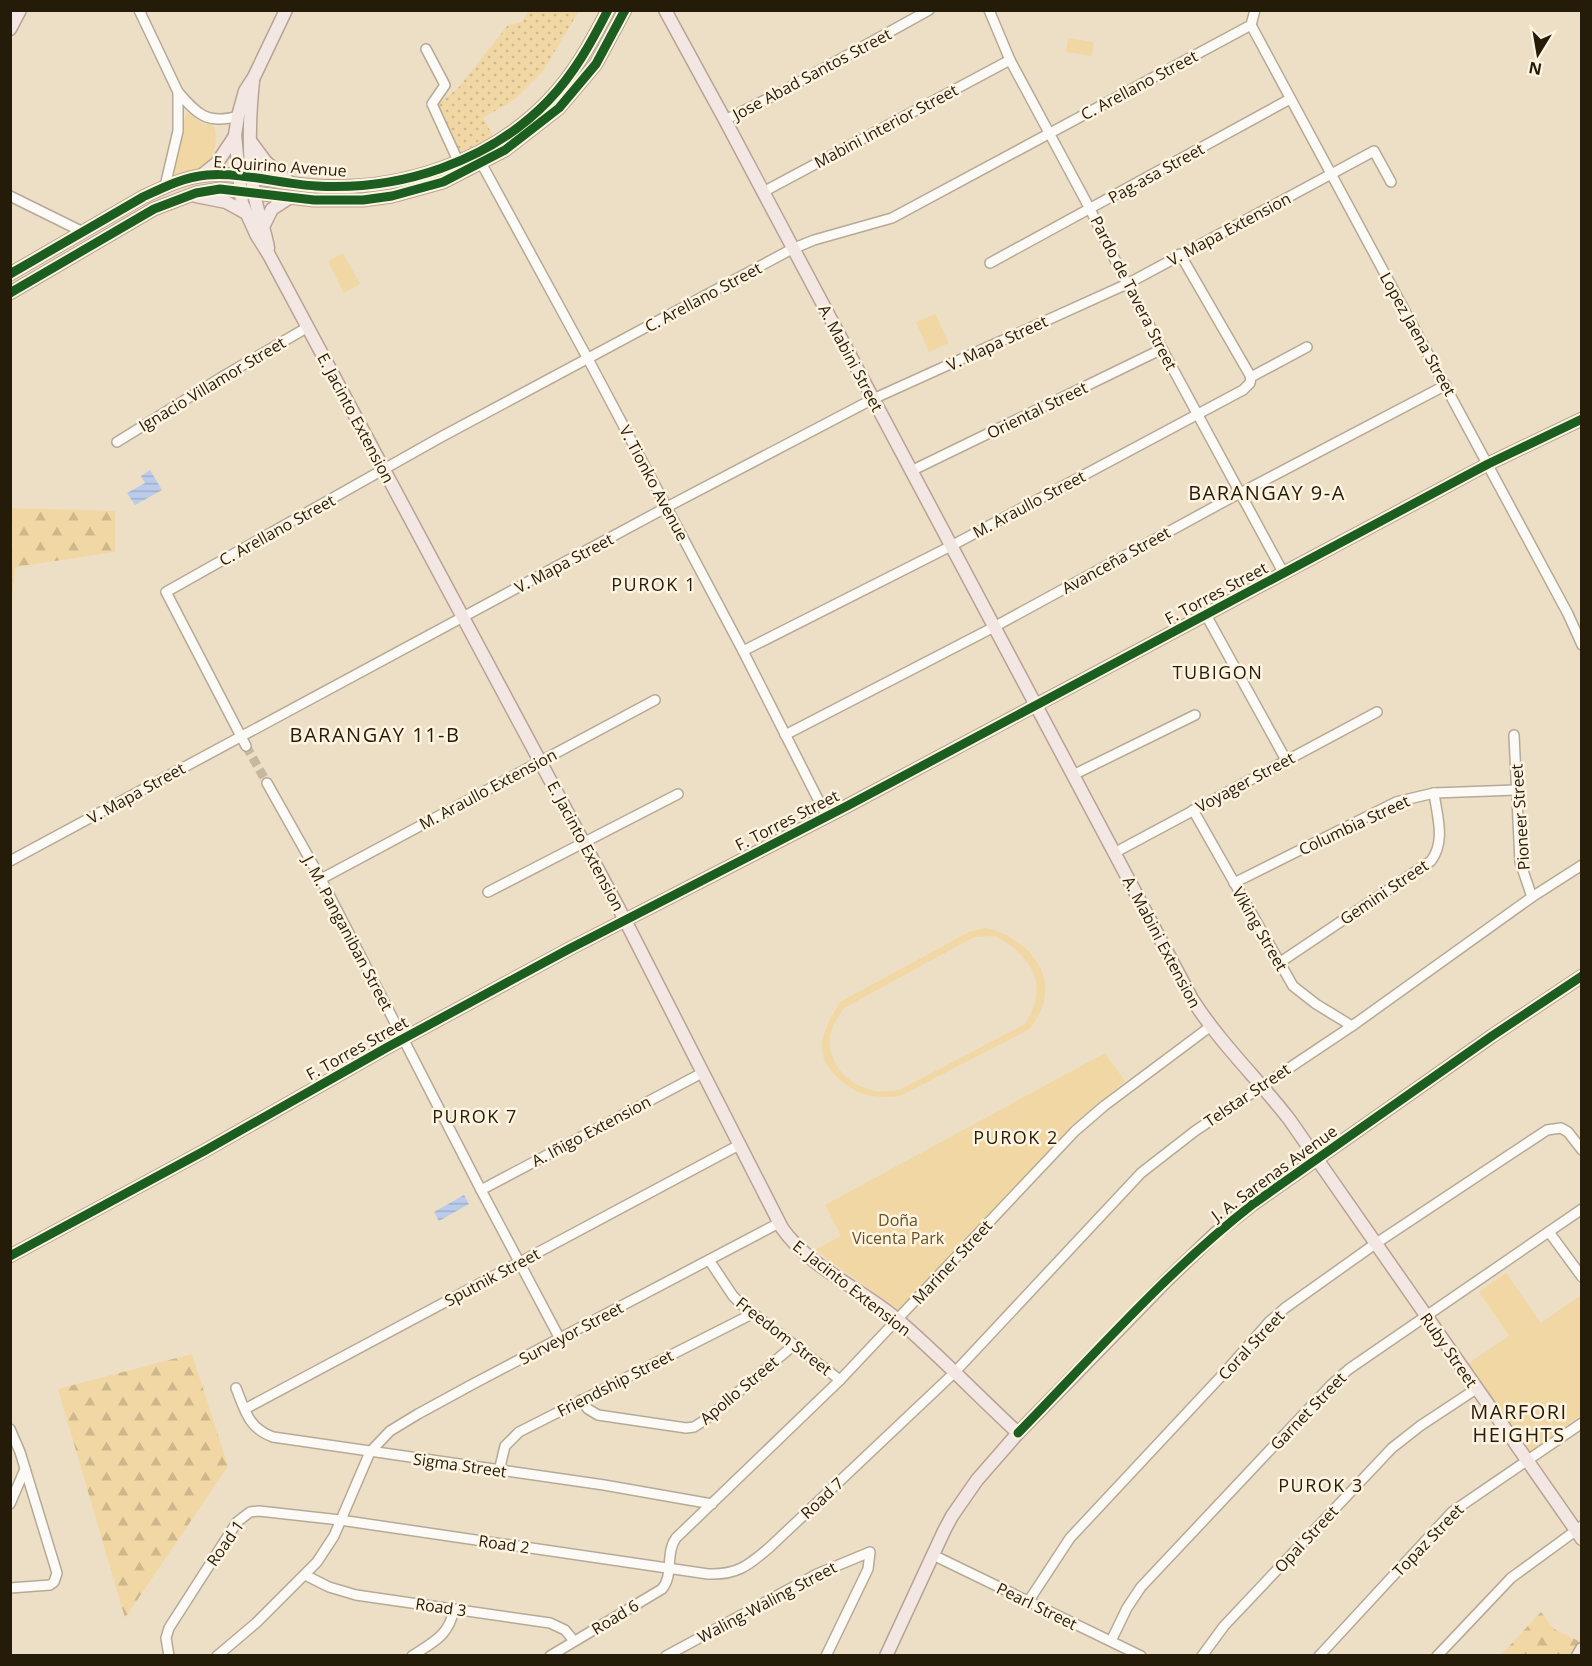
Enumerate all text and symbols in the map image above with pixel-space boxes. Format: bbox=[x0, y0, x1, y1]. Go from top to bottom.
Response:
street label: Jose Abad Santos Street bbox=[727, 23, 895, 126]
north arrow bbox=[1508, 24, 1568, 84]
street label: C. Arellano Street bbox=[1077, 45, 1202, 125]
text: N bbox=[1527, 57, 1544, 81]
street label: Mabini Interior Street bbox=[810, 79, 962, 173]
street label: Pag-asa Street bbox=[1104, 137, 1208, 208]
street label: E. Quirino Avenue bbox=[213, 150, 347, 182]
street label: V. Mapa Extension bbox=[1163, 187, 1295, 271]
street label: Pardo de Tavera Street bbox=[1085, 212, 1183, 374]
street label: C. Arellano Street bbox=[641, 257, 766, 337]
street label: Lopez Jaena Street bbox=[1375, 268, 1461, 400]
street label: A. Mabini Street bbox=[814, 301, 889, 416]
street label: V. Mapa Street bbox=[943, 310, 1051, 376]
street label: Ignacio Villamor Street bbox=[134, 331, 290, 437]
street label: E. Jacinto Extension bbox=[312, 349, 400, 487]
street label: Oriental Street bbox=[983, 376, 1091, 444]
street label: V. Tionko Avenue bbox=[614, 421, 694, 545]
street label: M. Araullo Street bbox=[969, 465, 1089, 543]
district label: BARANGAY 9-A bbox=[1188, 479, 1346, 506]
street label: C. Arellano Street bbox=[215, 489, 339, 571]
street label: Avanceña Street bbox=[1058, 521, 1175, 599]
street label: V. Mapa Street bbox=[511, 528, 617, 598]
street label: F. Torres Street bbox=[1161, 556, 1272, 629]
district label: PUROK 1 bbox=[611, 572, 697, 596]
district label: TUBIGON bbox=[1173, 660, 1263, 684]
district label: BARANGAY 11-B bbox=[290, 721, 460, 748]
street label: M. Araullo Extension bbox=[415, 743, 561, 835]
street label: Voyager Street bbox=[1192, 747, 1299, 817]
street label: V. Mapa Street bbox=[83, 757, 189, 829]
street label: Pioneer Street bbox=[1505, 763, 1535, 871]
street label: E. Jacinto Extension bbox=[542, 777, 630, 915]
street label: F. Torres Street bbox=[731, 784, 843, 856]
street label: Columbia Street bbox=[1295, 790, 1413, 860]
street label: J. M. Panganiban Street bbox=[297, 850, 398, 1015]
street label: Gemini Street bbox=[1335, 854, 1433, 930]
street label: A. Mabini Extension bbox=[1118, 872, 1206, 1012]
street label: Viking Street bbox=[1227, 883, 1293, 975]
street label: F. Torres Street bbox=[302, 1011, 412, 1085]
street label: Telstar Street bbox=[1200, 1058, 1295, 1132]
street label: A. Iñigo Extension bbox=[527, 1090, 655, 1172]
district label: PUROK 7 bbox=[432, 1104, 518, 1128]
street label: J. A. Sarenas Avenue bbox=[1205, 1120, 1341, 1227]
district label: PUROK 2 bbox=[973, 1125, 1059, 1149]
park label: Doña Vicenta Park bbox=[852, 1209, 945, 1249]
street label: Mariner Street bbox=[907, 1215, 997, 1309]
street label: E. Jacinto Extension bbox=[788, 1235, 916, 1341]
street label: Sputnik Street bbox=[440, 1242, 544, 1311]
street label: Freedom Street bbox=[732, 1292, 837, 1381]
street label: Surveyor Street bbox=[515, 1296, 627, 1370]
street label: Coral Street bbox=[1213, 1305, 1289, 1385]
street label: Ruby Street bbox=[1415, 1308, 1483, 1392]
street label: Friendship Street bbox=[553, 1344, 677, 1422]
street label: Apollo Street bbox=[695, 1351, 783, 1429]
street label: Garnet Street bbox=[1265, 1367, 1351, 1455]
district label: MARFORI HEIGHTS bbox=[1470, 1398, 1568, 1448]
street label: Sigma Street bbox=[412, 1448, 508, 1482]
street label: Road 7 bbox=[796, 1472, 848, 1524]
district label: PUROK 3 bbox=[1278, 1473, 1364, 1497]
street label: Topaz Street bbox=[1388, 1499, 1469, 1581]
street label: Opal Street bbox=[1269, 1501, 1343, 1577]
street label: Road 1 bbox=[201, 1516, 249, 1570]
street label: Road 2 bbox=[477, 1530, 531, 1558]
street label: Waling-Waling Street bbox=[694, 1556, 841, 1648]
street label: Pearl Street bbox=[993, 1577, 1081, 1635]
street label: Road 3 bbox=[414, 1593, 468, 1621]
street label: Road 6 bbox=[587, 1594, 643, 1640]

